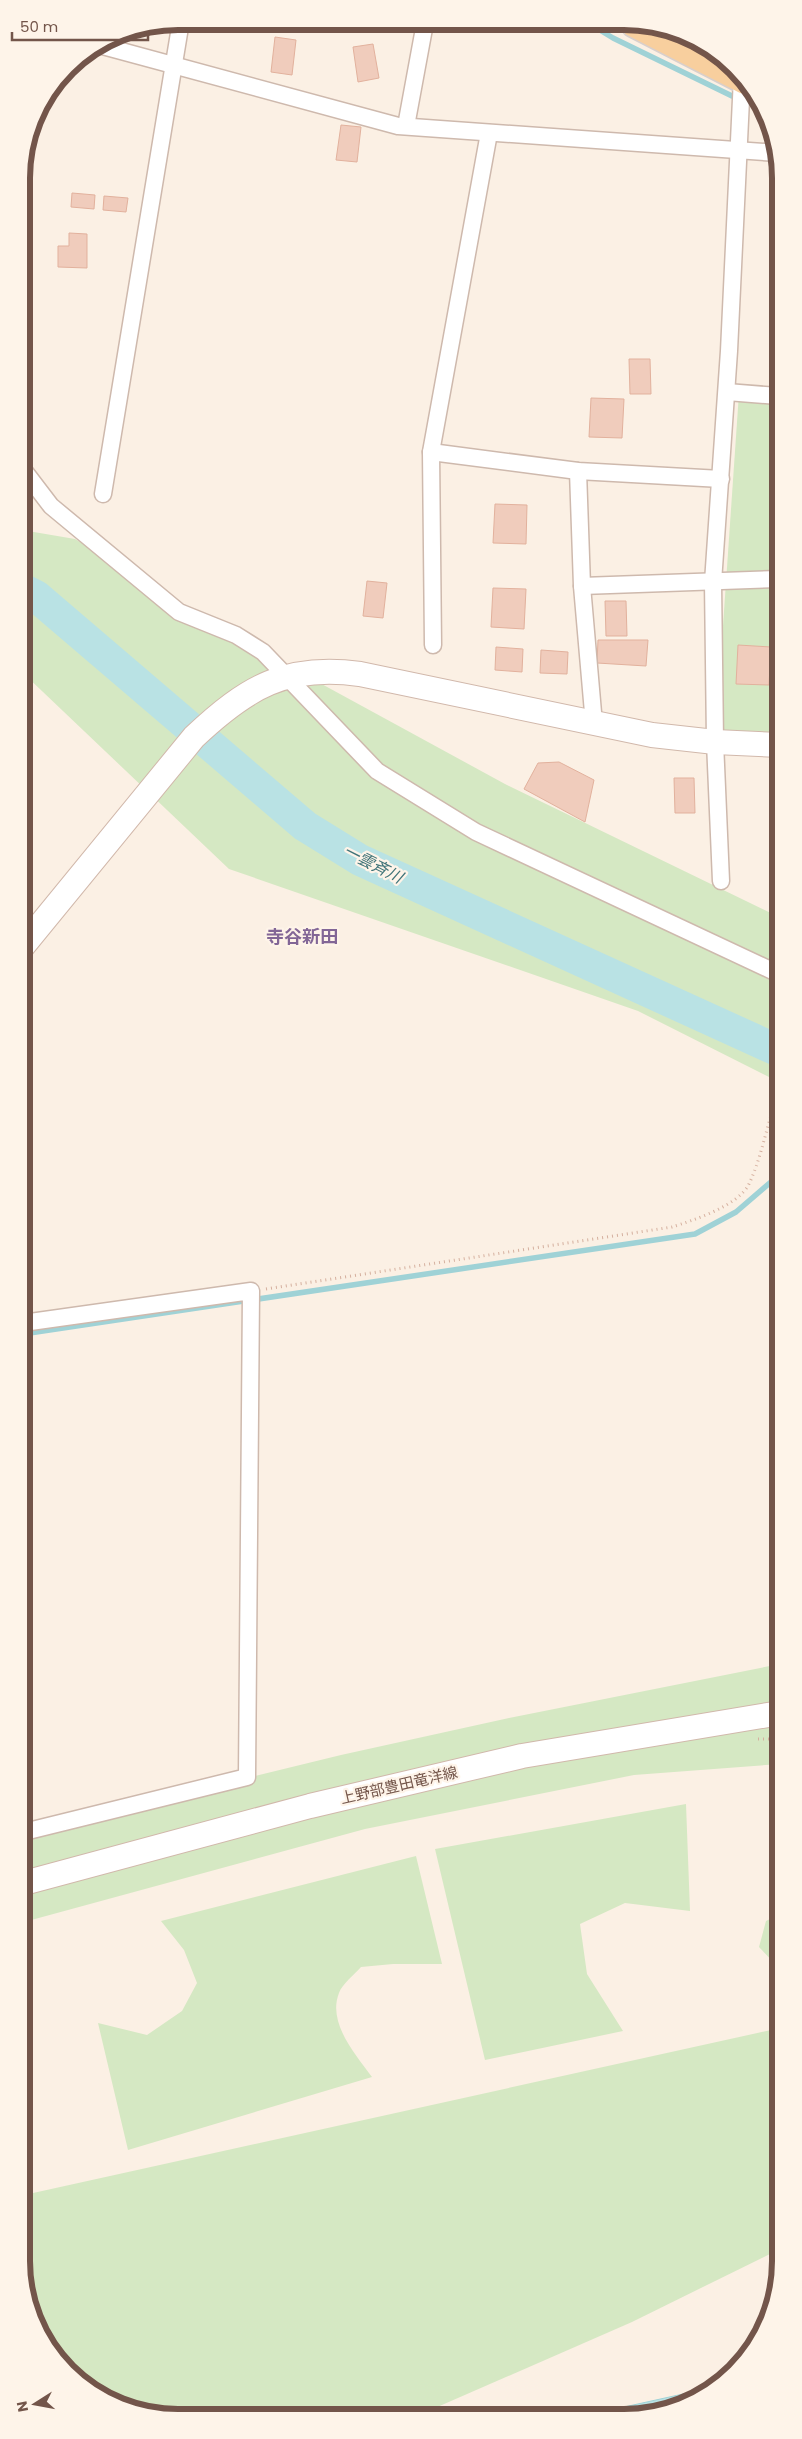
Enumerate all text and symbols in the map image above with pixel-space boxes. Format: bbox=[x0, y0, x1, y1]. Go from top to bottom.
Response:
scale bar bbox=[12, 10, 149, 42]
text: 50 m bbox=[20, 16, 58, 37]
water label: 一雲斉川 bbox=[339, 839, 409, 890]
district label: 寺谷新田 bbox=[266, 924, 338, 949]
street label: 上野部豊田竜洋線 bbox=[338, 1761, 460, 1809]
north arrow bbox=[10, 2379, 60, 2429]
text: N bbox=[11, 2399, 33, 2414]

